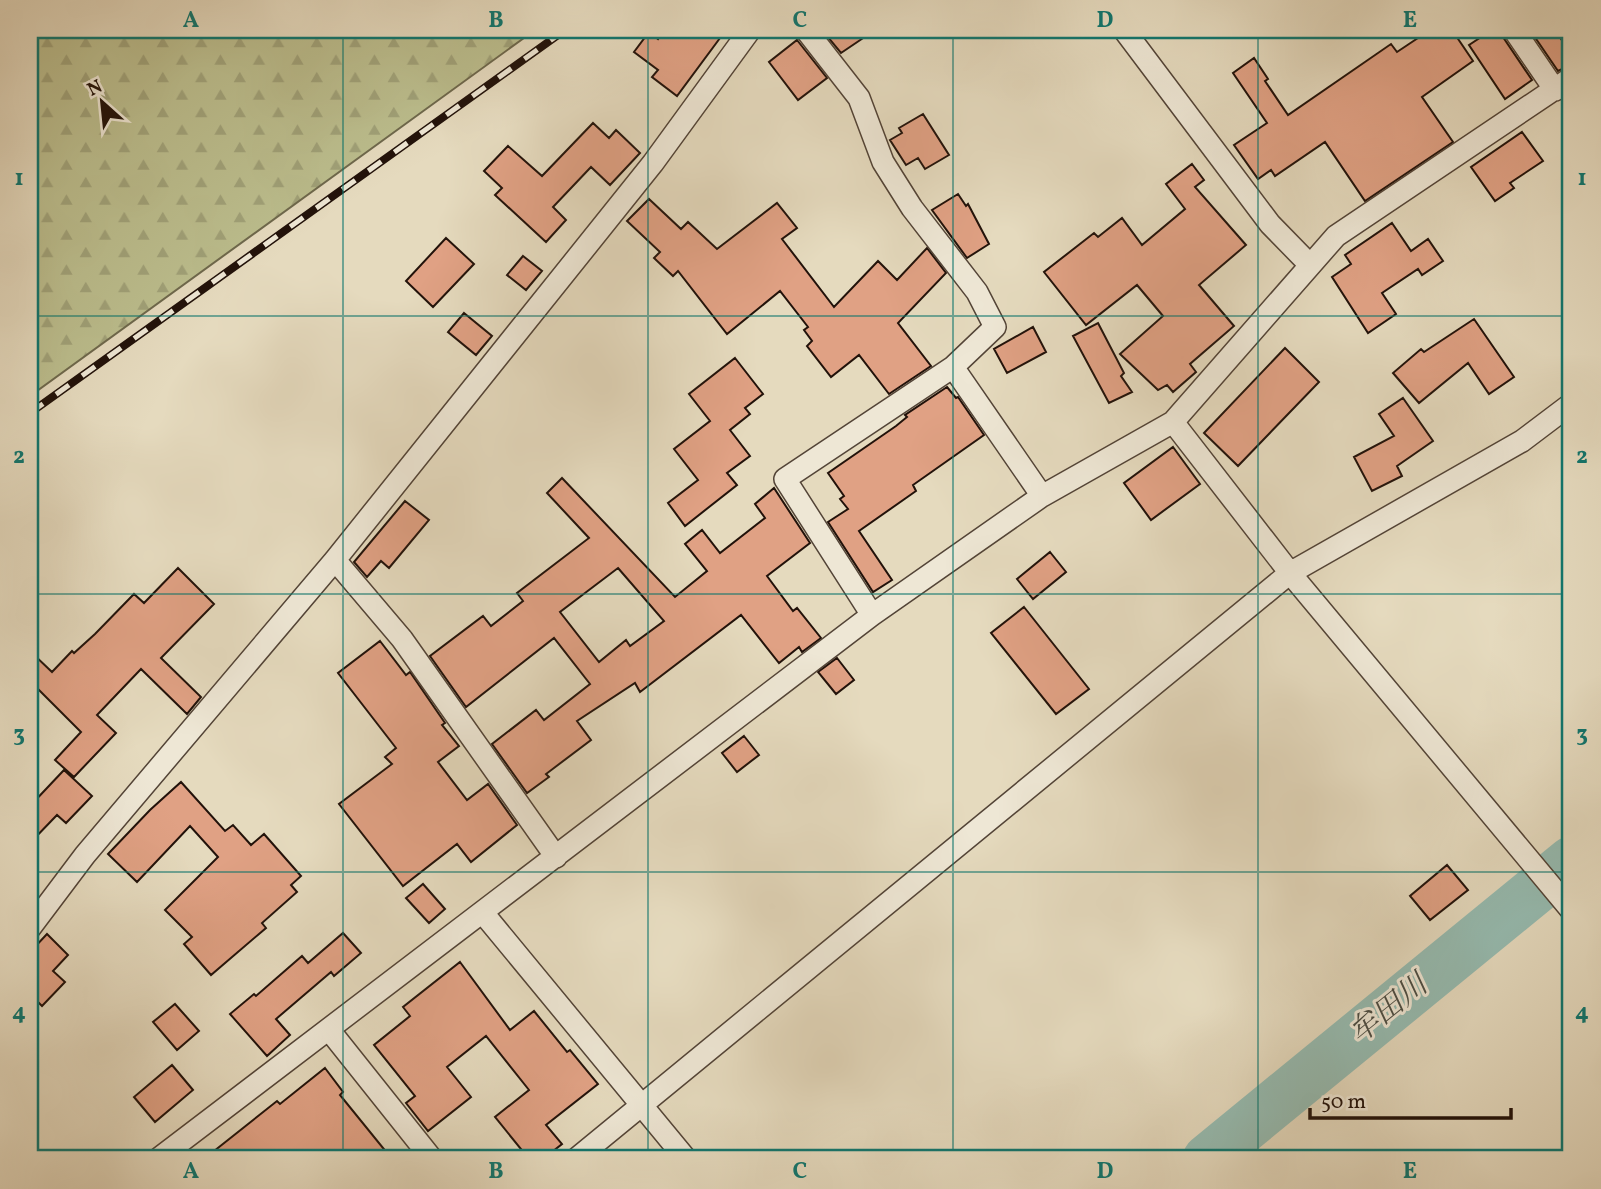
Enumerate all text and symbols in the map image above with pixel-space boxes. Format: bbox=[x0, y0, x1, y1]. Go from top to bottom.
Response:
text: A bbox=[183, 5, 199, 37]
text: B bbox=[488, 5, 504, 37]
text: C bbox=[793, 5, 807, 37]
text: D bbox=[1097, 5, 1114, 37]
text: E bbox=[1403, 5, 1417, 37]
north arrow bbox=[66, 66, 136, 136]
text: N bbox=[83, 74, 107, 103]
text: 1 bbox=[14, 163, 24, 195]
text: 1 bbox=[1577, 163, 1587, 195]
text: 2 bbox=[13, 441, 25, 473]
text: 2 bbox=[1576, 441, 1588, 473]
text: 3 bbox=[13, 719, 25, 751]
text: 3 bbox=[1576, 719, 1588, 751]
water label: 牟田川 bbox=[1341, 963, 1440, 1055]
text: 4 bbox=[12, 997, 26, 1029]
text: 4 bbox=[1575, 997, 1589, 1029]
scale bar bbox=[1310, 1077, 1512, 1121]
text: 50 m bbox=[1321, 1088, 1366, 1117]
text: A bbox=[183, 1156, 199, 1188]
text: B bbox=[488, 1156, 504, 1188]
text: C bbox=[793, 1156, 807, 1188]
text: D bbox=[1097, 1156, 1114, 1188]
text: E bbox=[1403, 1156, 1417, 1188]

